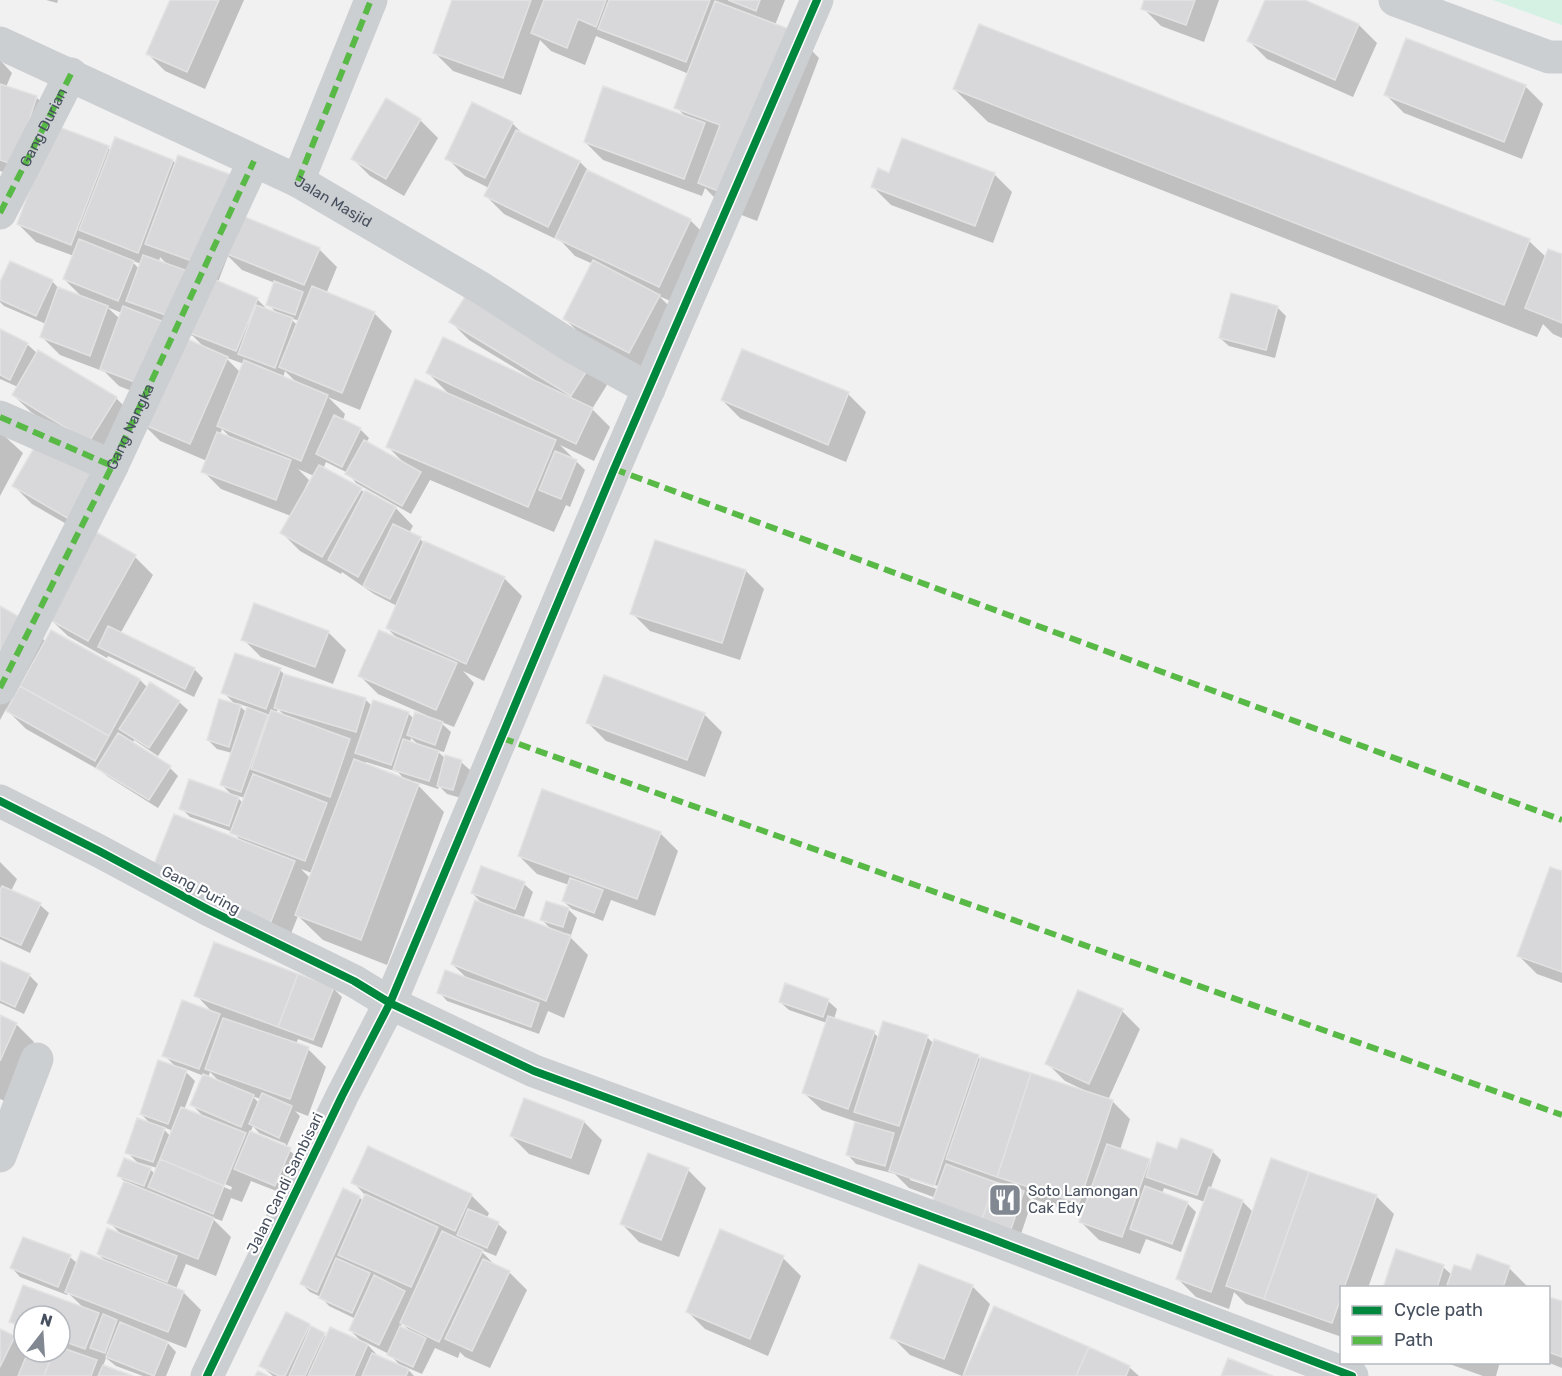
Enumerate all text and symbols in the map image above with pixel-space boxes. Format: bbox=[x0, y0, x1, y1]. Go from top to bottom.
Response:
street label: Gang Durian bbox=[16, 85, 71, 170]
street label: Jalan Masjid bbox=[291, 172, 375, 231]
street label: Gang Nangka bbox=[103, 381, 158, 473]
street label: Gang Puring bbox=[159, 862, 243, 918]
street label: Jalan Candi Sambisari bbox=[243, 1109, 327, 1257]
restaurant icon: Soto Lamongan Cak Edy bbox=[987, 1182, 1023, 1218]
place label: Soto Lamongan Cak Edy bbox=[1028, 1182, 1138, 1217]
legend bbox=[1340, 1286, 1550, 1364]
text: Cycle path bbox=[1394, 1299, 1483, 1321]
north arrow bbox=[12, 1304, 72, 1364]
text: N bbox=[38, 1309, 55, 1331]
text: Path bbox=[1394, 1329, 1433, 1351]

